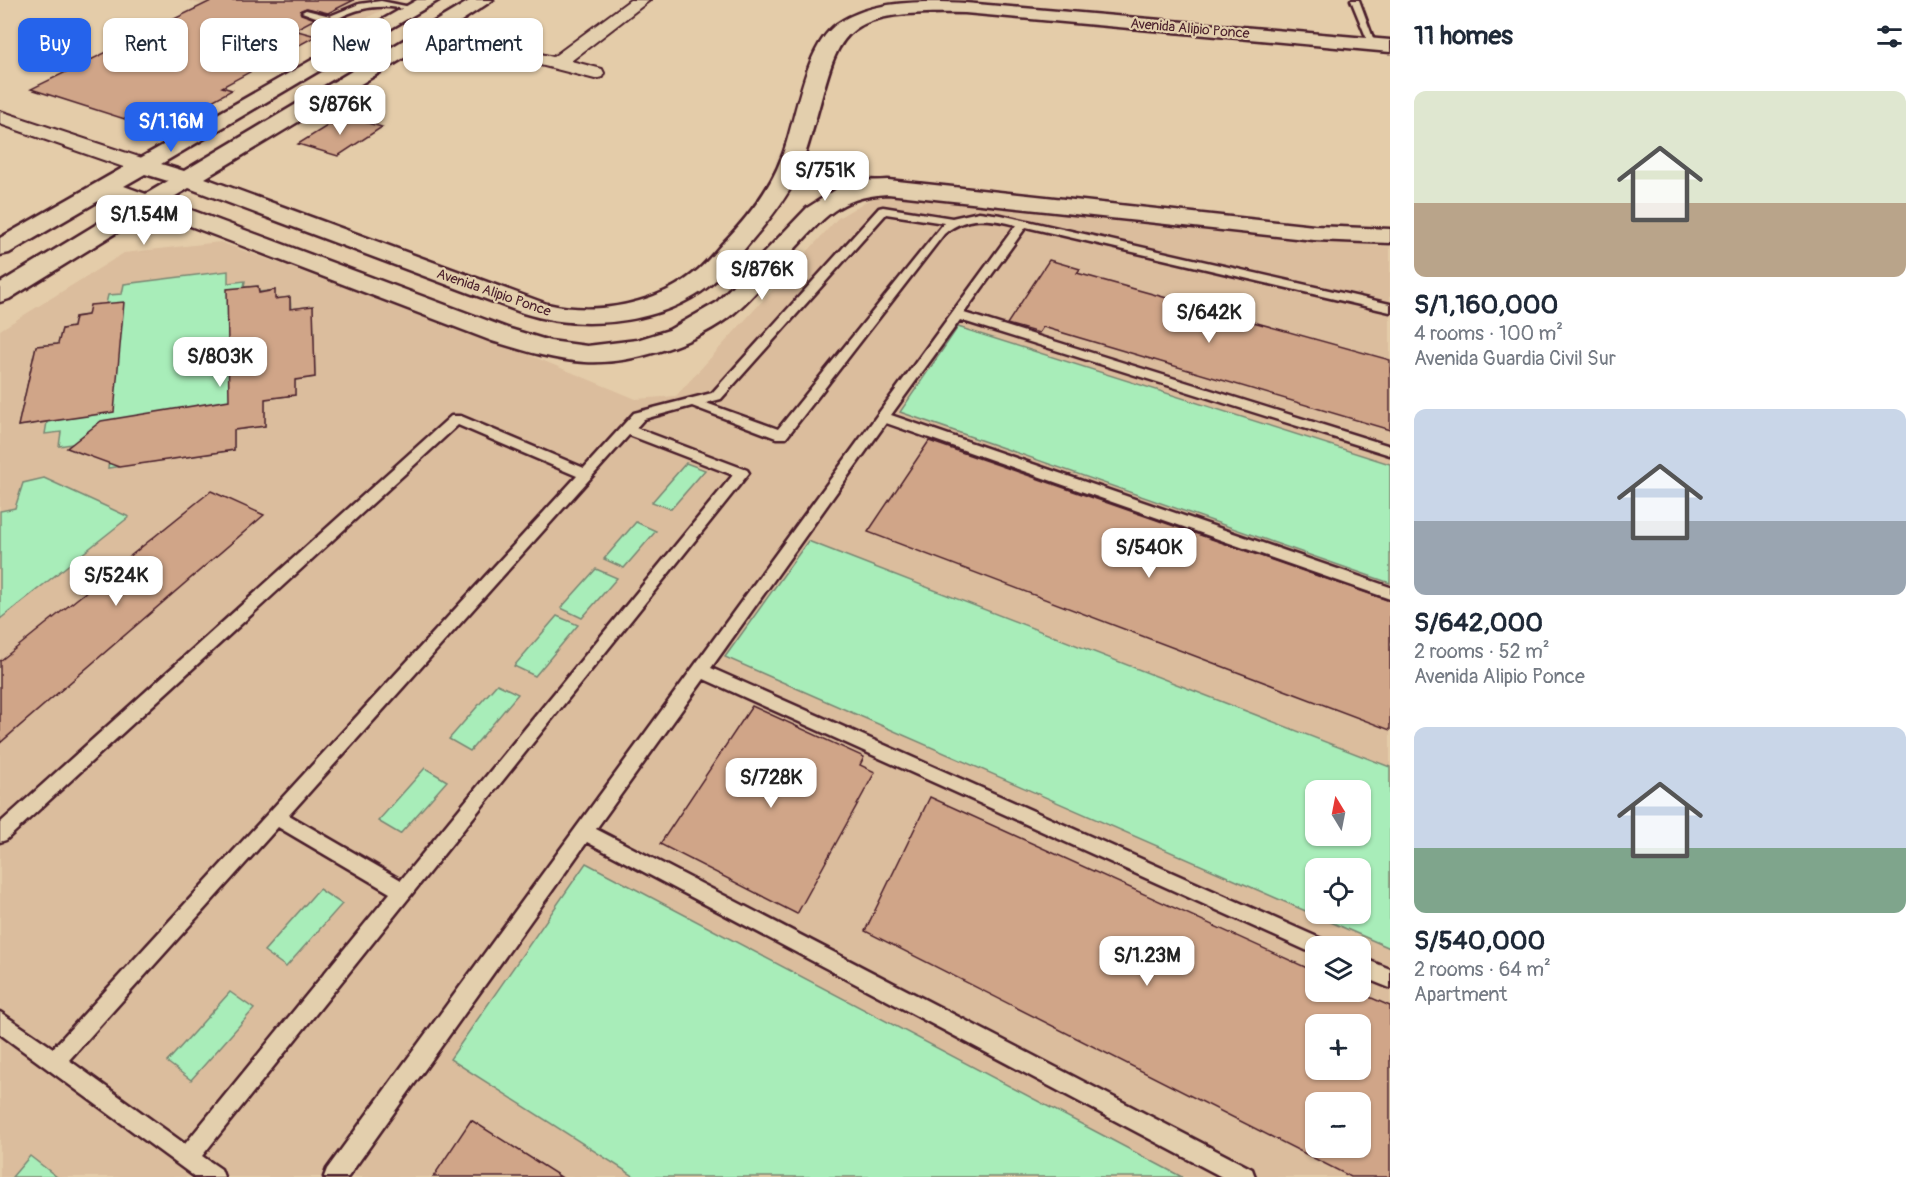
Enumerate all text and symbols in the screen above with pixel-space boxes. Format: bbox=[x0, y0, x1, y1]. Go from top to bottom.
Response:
street label: Avenida Alipio Ponce bbox=[1130, 15, 1250, 42]
chip: Buy bbox=[18, 18, 91, 72]
chip: Rent bbox=[103, 18, 188, 72]
chip: Filters bbox=[200, 18, 299, 72]
chip: New bbox=[311, 18, 391, 72]
chip: Apartment bbox=[403, 18, 543, 72]
text: 11 homes bbox=[1414, 20, 1513, 52]
icon: filters bbox=[1873, 20, 1906, 53]
pin: S/876K bbox=[291, 85, 389, 136]
text: S/876K bbox=[308, 92, 372, 117]
pin: S/1.16M bbox=[116, 102, 226, 153]
text: S/1.16M bbox=[139, 109, 203, 134]
icon: home bbox=[1606, 130, 1714, 238]
pin: S/751K bbox=[776, 151, 874, 202]
text: S/751K bbox=[795, 158, 855, 183]
pin: S/1.54M bbox=[89, 195, 199, 246]
text: S/1.54M bbox=[110, 202, 178, 227]
pin: S/876K bbox=[713, 250, 811, 301]
text: S/876K bbox=[730, 257, 794, 282]
street label: Avenida Alipio Ponce bbox=[435, 265, 553, 320]
text: S/1,160,000 bbox=[1414, 289, 1558, 321]
pin: S/642K bbox=[1160, 293, 1258, 344]
text: S/642K bbox=[1176, 300, 1242, 325]
text: 4 rooms · 100 m² bbox=[1414, 321, 1563, 346]
pin: S/803K bbox=[171, 337, 269, 388]
text: S/803K bbox=[187, 344, 253, 369]
text: Avenida Guardia Civil Sur bbox=[1414, 346, 1616, 371]
icon: home bbox=[1606, 448, 1714, 556]
pin: S/540K bbox=[1100, 528, 1198, 579]
text: S/540K bbox=[1116, 535, 1183, 560]
pin: S/524K bbox=[67, 556, 165, 607]
text: S/524K bbox=[84, 563, 148, 588]
text: S/642,000 bbox=[1414, 607, 1543, 639]
text: 2 rooms · 52 m² bbox=[1414, 639, 1550, 664]
text: Avenida Alipio Ponce bbox=[1414, 664, 1585, 689]
pin: S/728K bbox=[722, 758, 820, 809]
text: S/728K bbox=[740, 765, 802, 790]
icon: home bbox=[1606, 766, 1714, 874]
north arrow bbox=[1305, 780, 1371, 846]
map controls bbox=[1305, 780, 1371, 1158]
button: locate bbox=[1305, 858, 1371, 924]
text: S/540,000 bbox=[1414, 925, 1545, 957]
pin: S/1.23M bbox=[1092, 936, 1202, 987]
button: layers bbox=[1305, 936, 1371, 1002]
text: S/1.23M bbox=[1113, 943, 1181, 968]
text: 2 rooms · 64 m² bbox=[1414, 957, 1551, 982]
text: Apartment bbox=[1414, 982, 1507, 1007]
button: + bbox=[1305, 1014, 1371, 1080]
button: − bbox=[1305, 1092, 1371, 1158]

